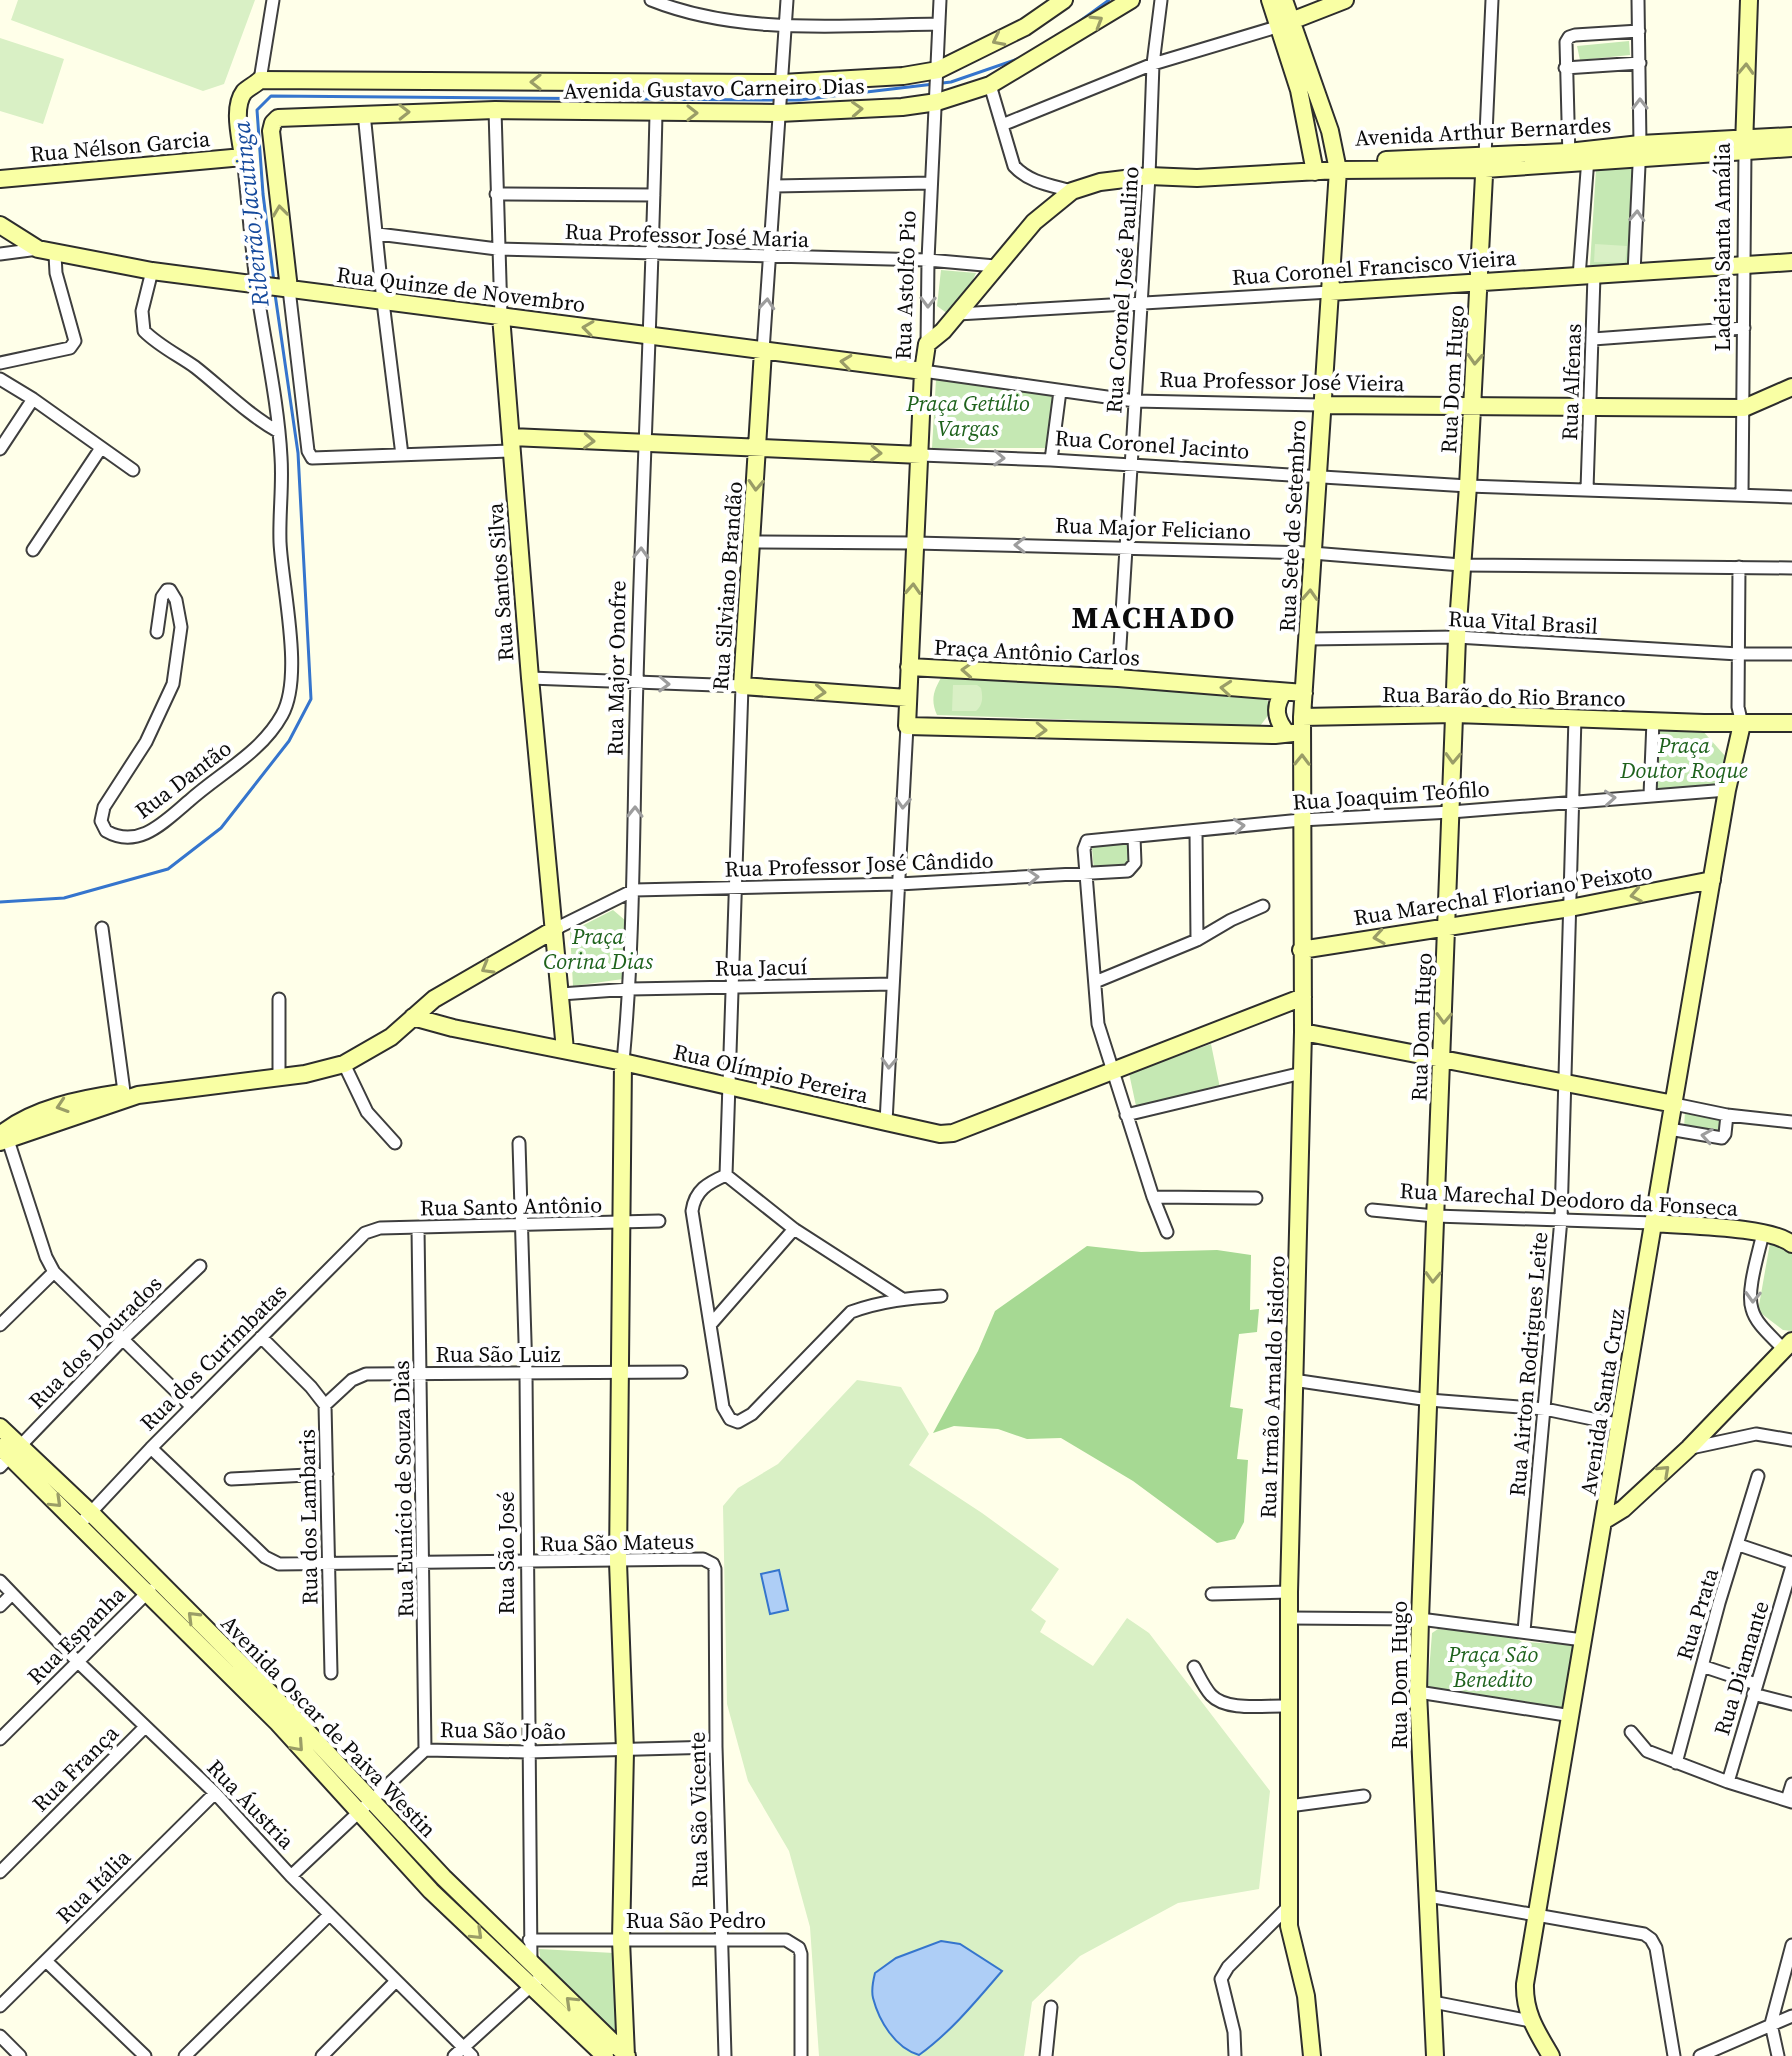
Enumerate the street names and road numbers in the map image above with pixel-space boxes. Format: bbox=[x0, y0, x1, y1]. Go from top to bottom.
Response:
street label: Avenida Gustavo Carneiro Dias bbox=[563, 70, 865, 106]
street label: Avenida Arthur Bernardes bbox=[1354, 109, 1612, 153]
street label: Rua Nélson Garcia bbox=[29, 123, 212, 169]
street label: Ladeira Santa Amália bbox=[1707, 142, 1737, 351]
street label: Rua Coronel José Paulino bbox=[1098, 165, 1146, 415]
street label: Rua Astolfo Pio bbox=[887, 210, 923, 360]
street label: Rua Professor José Maria bbox=[564, 216, 811, 254]
street label: Rua Coronel Francisco Vieira bbox=[1231, 242, 1518, 292]
street label: Rua Quinze de Novembro bbox=[335, 259, 587, 319]
street label: Rua Dom Hugo bbox=[1433, 304, 1471, 454]
street label: Rua Alfenas bbox=[1554, 323, 1588, 441]
street label: Rua Professor José Vieira bbox=[1159, 364, 1406, 398]
street label: Rua Sete de Setembro bbox=[1271, 419, 1313, 633]
street label: Rua Coronel Jacinto bbox=[1054, 422, 1250, 466]
street label: Rua Silviano Brandão bbox=[705, 480, 749, 692]
street label: Rua Santos Silva bbox=[479, 501, 521, 662]
street label: Rua Major Feliciano bbox=[1054, 510, 1252, 546]
street label: Rua Major Onofre bbox=[599, 580, 633, 756]
street label: Rua Vital Brasil bbox=[1447, 603, 1599, 641]
street label: Praça Antônio Carlos bbox=[933, 632, 1141, 672]
street label: Rua Barão do Rio Branco bbox=[1382, 679, 1626, 713]
street label: Rua Dantão bbox=[129, 733, 237, 825]
street label: Rua Joaquim Teófilo bbox=[1291, 773, 1491, 817]
street label: Rua Professor José Cândido bbox=[724, 844, 994, 884]
street label: Rua Marechal Floriano Peixoto bbox=[1352, 856, 1654, 932]
street label: Rua Jacuí bbox=[715, 951, 807, 983]
street label: Rua Dom Hugo bbox=[1403, 952, 1439, 1102]
street label: Rua Olímpio Pereira bbox=[671, 1036, 872, 1110]
street label: Rua Marechal Deodoro da Fonseca bbox=[1399, 1175, 1740, 1223]
street label: Rua Santo Antônio bbox=[420, 1189, 602, 1223]
street label: Rua Airton Rodrigues Leite bbox=[1501, 1230, 1555, 1498]
street label: Rua Irmão Arnaldo Isidoro bbox=[1252, 1255, 1292, 1519]
street label: Rua dos Dourados bbox=[22, 1269, 168, 1415]
street label: Rua dos Curimbatas bbox=[133, 1277, 293, 1437]
street label: Avenida Santa Cruz bbox=[1572, 1306, 1632, 1498]
street label: Rua São Luiz bbox=[436, 1339, 560, 1369]
street label: Rua Eunício de Souza Dias bbox=[386, 1360, 420, 1618]
street label: Rua dos Lambaris bbox=[291, 1429, 325, 1605]
street label: Rua São José bbox=[491, 1491, 521, 1615]
street label: Rua São Mateus bbox=[540, 1526, 694, 1558]
street label: Rua Prata bbox=[1669, 1564, 1725, 1664]
street label: Rua Espanha bbox=[20, 1579, 132, 1691]
street label: Rua Diamante bbox=[1706, 1597, 1776, 1739]
street label: Rua Dom Hugo bbox=[1384, 1601, 1414, 1749]
street label: Avenida Oscar de Paiva Westin bbox=[215, 1608, 443, 1844]
street label: Rua São João bbox=[440, 1714, 566, 1746]
street label: Rua França bbox=[25, 1718, 125, 1818]
street label: Rua São Vicente bbox=[682, 1731, 714, 1889]
street label: Rua Áustria bbox=[201, 1753, 302, 1856]
street label: Rua Itália bbox=[49, 1842, 137, 1930]
street label: Rua São Pedro bbox=[626, 1905, 766, 1935]

